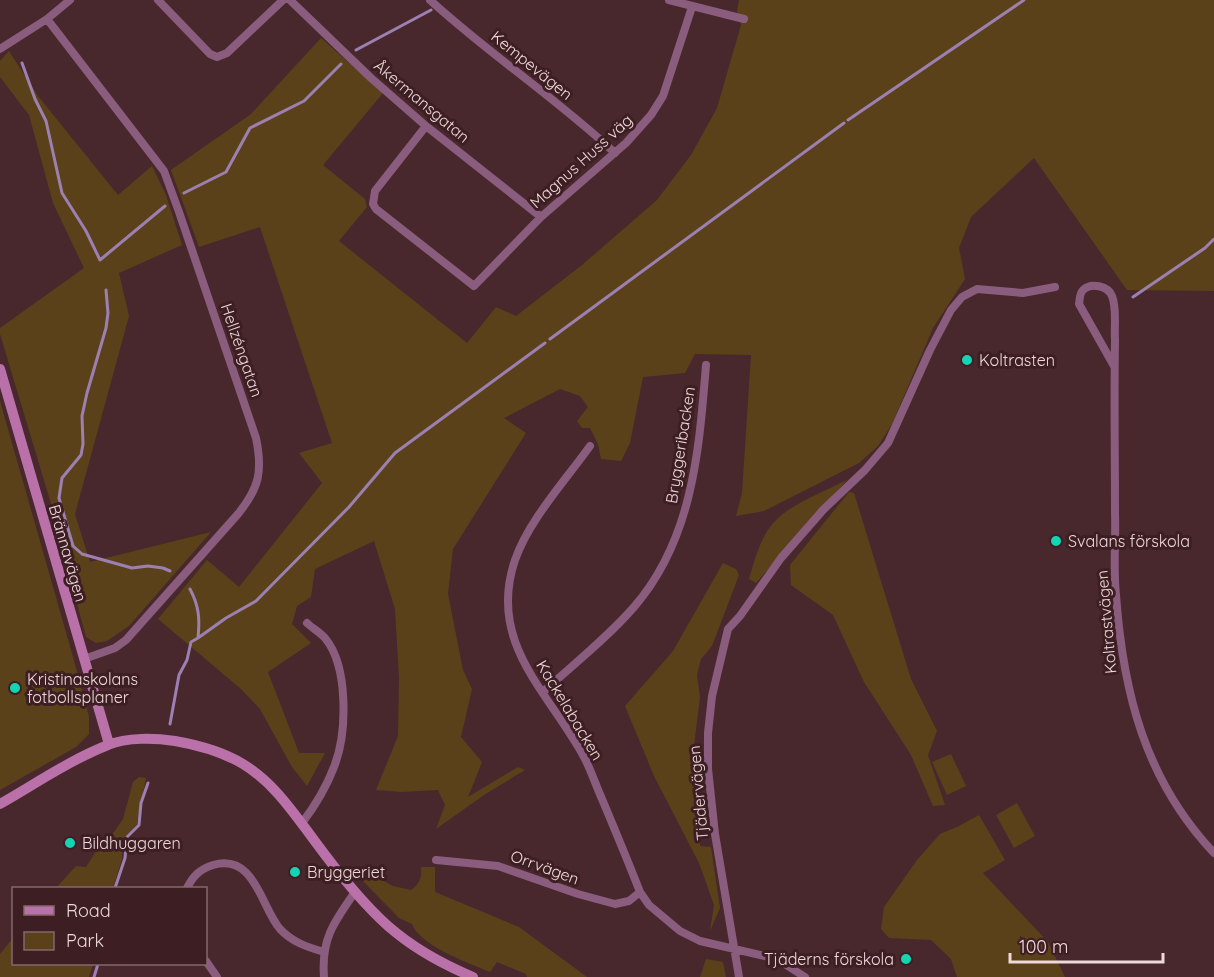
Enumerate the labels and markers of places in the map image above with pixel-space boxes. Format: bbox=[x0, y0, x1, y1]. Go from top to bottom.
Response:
place label: Koltrasten bbox=[979, 350, 1055, 370]
marker: Koltrasten bbox=[960, 353, 974, 367]
place label: Svalans förskola bbox=[1068, 531, 1190, 551]
marker: Svalans förskola bbox=[1049, 534, 1063, 548]
place label: Kristinaskolans fotbollsplaner bbox=[27, 669, 138, 707]
marker: Kristinaskolans fotbollsplaner bbox=[8, 681, 22, 695]
place label: Bildhuggaren bbox=[82, 833, 181, 853]
marker: Bildhuggaren bbox=[63, 836, 77, 850]
place label: Bryggeriet bbox=[307, 862, 385, 882]
marker: Bryggeriet bbox=[288, 865, 302, 879]
place label: Tjäderns förskola bbox=[764, 949, 894, 969]
marker: Tjäderns förskola bbox=[899, 952, 913, 966]

